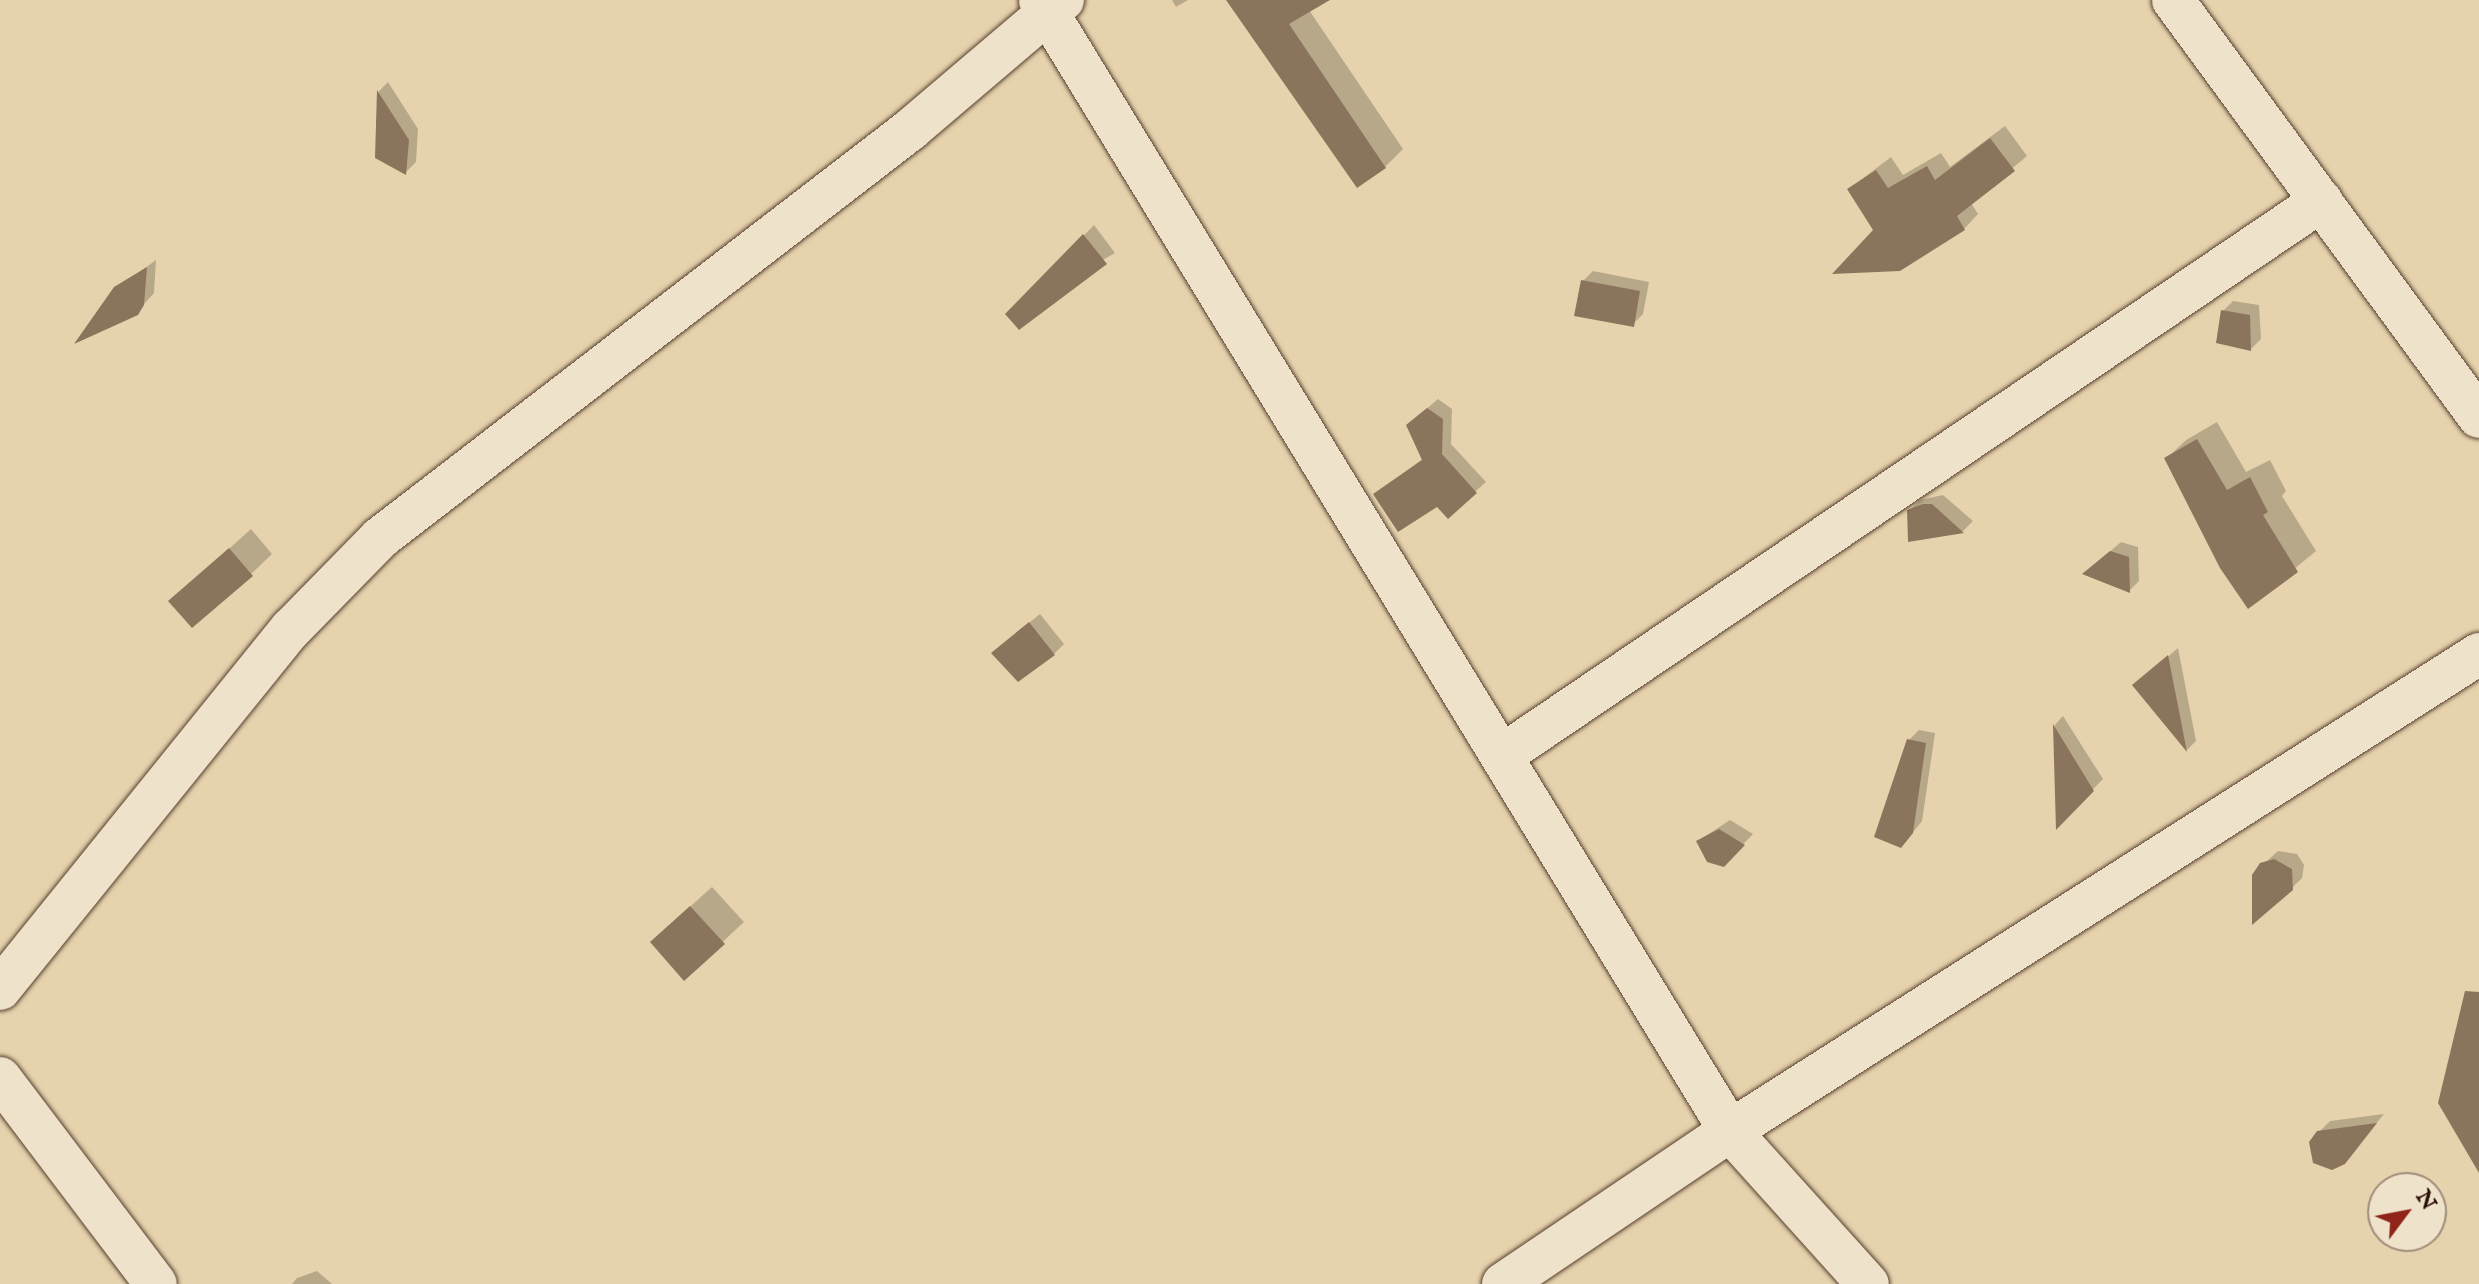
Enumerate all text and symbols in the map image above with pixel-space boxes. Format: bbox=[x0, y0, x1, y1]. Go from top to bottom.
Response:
north arrow bbox=[2367, 1172, 2447, 1252]
text: N bbox=[2409, 1185, 2443, 1216]

